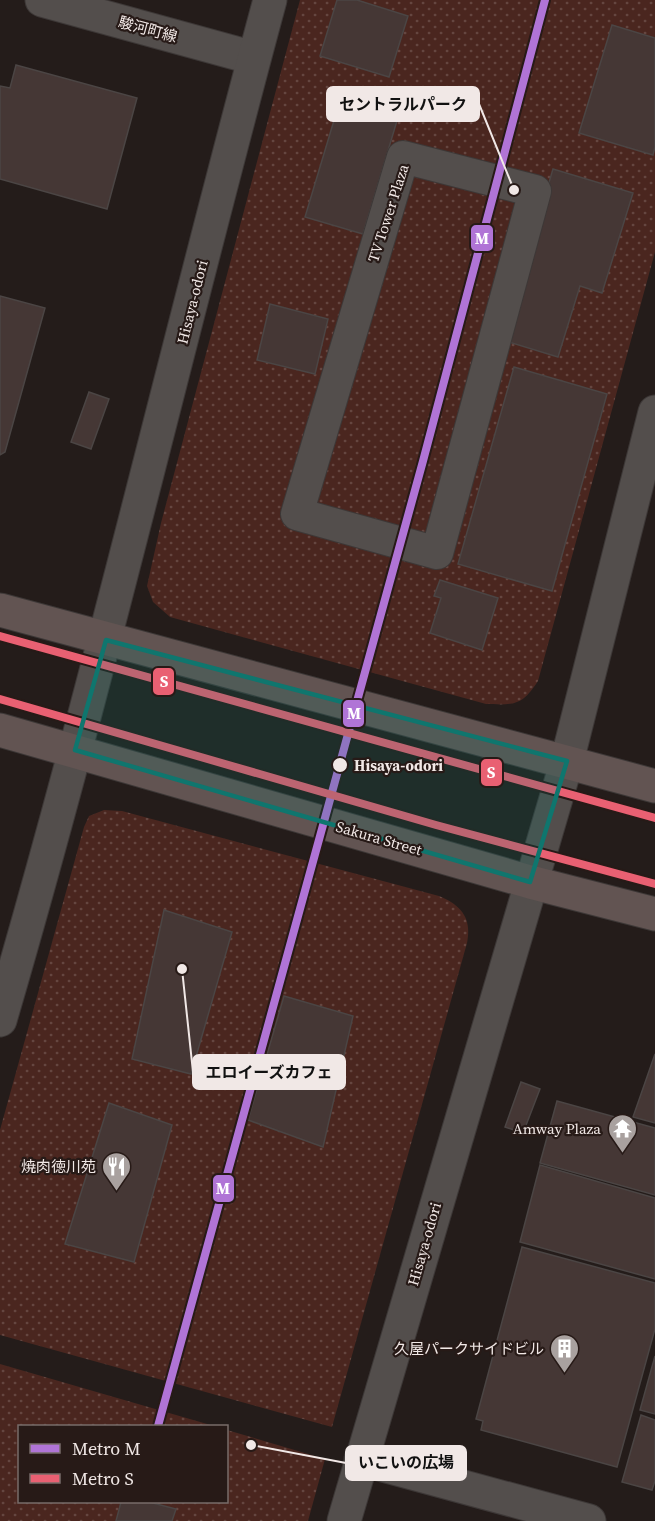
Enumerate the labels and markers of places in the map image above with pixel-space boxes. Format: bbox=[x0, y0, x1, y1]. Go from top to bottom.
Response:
callout: セントラルパーク bbox=[327, 87, 479, 121]
place label: Hisaya-odori bbox=[354, 755, 443, 776]
marker: Hisaya-odori bbox=[331, 756, 349, 774]
callout: エロイーズカフェ bbox=[193, 1055, 345, 1089]
temple icon: Amway Plaza bbox=[606, 1112, 638, 1154]
place label: Amway Plaza bbox=[513, 1118, 601, 1139]
restaurant icon: 焼肉徳川苑 bbox=[101, 1150, 133, 1192]
place label: 焼肉徳川苑 bbox=[21, 1156, 96, 1177]
building icon: 久屋パークサイドビル bbox=[549, 1332, 581, 1374]
place label: 久屋パークサイドビル bbox=[394, 1338, 544, 1359]
callout: いこいの広場 bbox=[346, 1446, 466, 1480]

